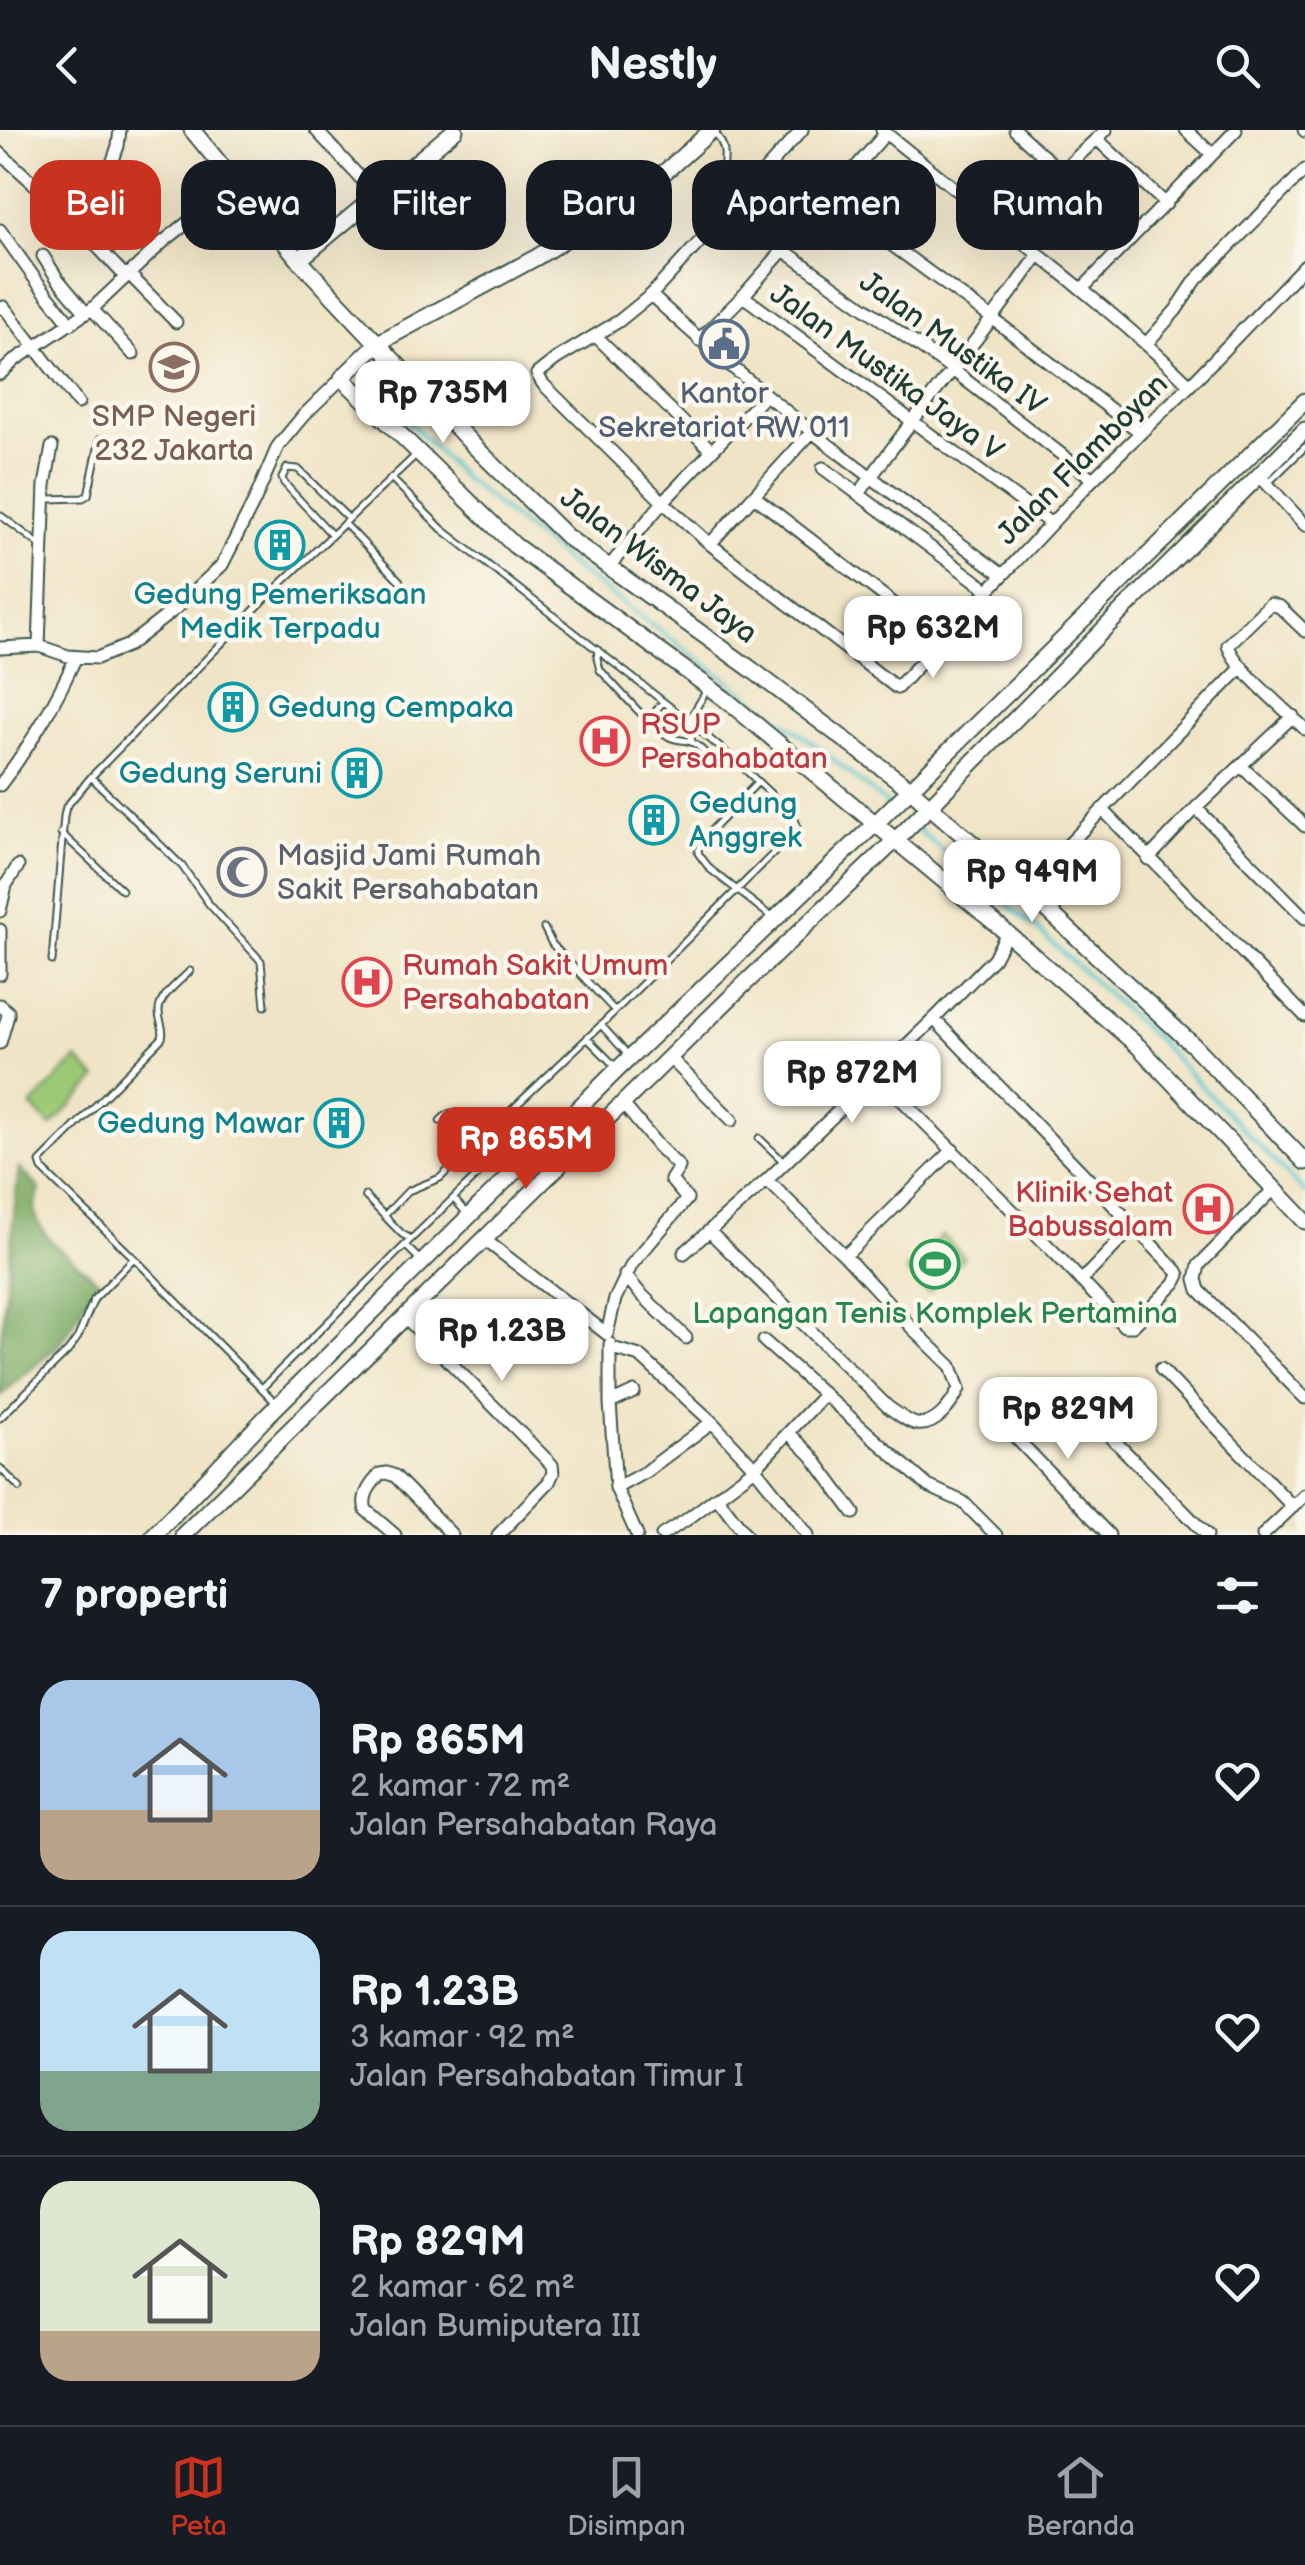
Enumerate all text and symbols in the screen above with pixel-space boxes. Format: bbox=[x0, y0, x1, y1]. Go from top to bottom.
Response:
icon: back bbox=[40, 38, 95, 93]
text: Nestly bbox=[588, 38, 717, 93]
icon: search bbox=[1210, 38, 1265, 93]
chip: Beli bbox=[30, 160, 161, 250]
chip: Sewa bbox=[181, 160, 336, 250]
chip: Filter bbox=[356, 160, 506, 250]
chip: Baru bbox=[526, 160, 672, 250]
chip: Apartemen bbox=[692, 160, 936, 250]
chip: Rumah bbox=[956, 160, 1139, 250]
street label: Jalan Mustika IV bbox=[852, 264, 1053, 424]
street label: Jalan Mustika Jaya V bbox=[763, 276, 1010, 470]
public building icon: Kantor Sekretariat RW 011 bbox=[698, 318, 750, 370]
school or university icon: SMP Negeri 232 Jakarta bbox=[148, 341, 200, 393]
pin: Rp 735M bbox=[351, 361, 535, 446]
street label: Jalan Flamboyan bbox=[990, 367, 1176, 553]
text: Rp 735M bbox=[377, 374, 509, 413]
place label: Kantor Sekretariat RW 011 bbox=[598, 376, 850, 446]
place label: SMP Negeri 232 Jakarta bbox=[92, 399, 256, 469]
street label: Jalan Wisma Jaya bbox=[553, 480, 764, 652]
building icon: Gedung Pemeriksaan Medik Terpadu bbox=[254, 519, 306, 571]
place label: Gedung Pemeriksaan Medik Terpadu bbox=[134, 577, 426, 647]
pin: Rp 632M bbox=[841, 596, 1025, 681]
text: Rp 632M bbox=[866, 609, 1000, 648]
building icon: Gedung Cempaka bbox=[207, 681, 259, 733]
place label: Gedung Cempaka bbox=[268, 690, 514, 726]
place label: RSUP Persahabatan bbox=[640, 707, 828, 777]
hospital icon: RSUP Persahabatan bbox=[579, 715, 631, 767]
building icon: Gedung Seruni bbox=[331, 747, 383, 799]
place label: Gedung Seruni bbox=[119, 756, 322, 792]
place label: Gedung Anggrek bbox=[689, 786, 802, 856]
building icon: Gedung Anggrek bbox=[628, 794, 680, 846]
place label: Masjid Jami Rumah Sakit Persahabatan bbox=[277, 838, 541, 908]
pin: Rp 949M bbox=[940, 840, 1124, 925]
mosque icon: Masjid Jami Rumah Sakit Persahabatan bbox=[216, 846, 268, 898]
text: Rp 949M bbox=[966, 853, 1098, 892]
place label: Rumah Sakit Umum Persahabatan bbox=[402, 948, 668, 1018]
hospital icon: Rumah Sakit Umum Persahabatan bbox=[341, 956, 393, 1008]
pin: Rp 872M bbox=[760, 1041, 944, 1126]
text: Rp 872M bbox=[786, 1054, 918, 1093]
building icon: Gedung Mawar bbox=[313, 1097, 365, 1149]
place label: Gedung Mawar bbox=[97, 1106, 305, 1142]
pin: Rp 865M bbox=[434, 1107, 618, 1192]
text: Rp 865M bbox=[459, 1120, 593, 1159]
place label: Klinik Sehat Babussalam bbox=[1007, 1175, 1173, 1245]
hospital icon: Klinik Sehat Babussalam bbox=[1182, 1183, 1234, 1235]
sports icon: Lapangan Tenis Komplek Pertamina bbox=[909, 1238, 961, 1290]
place label: Lapangan Tenis Komplek Pertamina bbox=[692, 1296, 1178, 1332]
pin: Rp 1.23B bbox=[399, 1299, 605, 1384]
text: Rp 1.23B bbox=[437, 1312, 567, 1351]
pin: Rp 829M bbox=[976, 1377, 1160, 1462]
text: Rp 829M bbox=[1001, 1390, 1135, 1429]
icon: filters bbox=[1210, 1568, 1265, 1623]
text: 7 properti bbox=[40, 1570, 228, 1621]
text: Rp 865M bbox=[350, 1716, 525, 1767]
icon: home bbox=[120, 1720, 240, 1840]
icon: heart bbox=[1210, 1753, 1265, 1808]
text: 2 kamar · 72 m² bbox=[350, 1767, 570, 1806]
text: Jalan Persahabatan Raya bbox=[350, 1806, 717, 1845]
text: Rp 1.23B bbox=[350, 1967, 519, 2018]
icon: home bbox=[120, 1971, 240, 2091]
icon: heart bbox=[1210, 2004, 1265, 2059]
text: 3 kamar · 92 m² bbox=[350, 2018, 575, 2057]
text: Jalan Persahabatan Timur I bbox=[350, 2057, 744, 2096]
text: Rp 829M bbox=[350, 2217, 525, 2268]
icon: home bbox=[120, 2221, 240, 2341]
icon: heart bbox=[1210, 2254, 1265, 2309]
text: 2 kamar · 62 m² bbox=[350, 2268, 575, 2307]
text: Jalan Bumiputera III bbox=[350, 2307, 641, 2346]
tab: Peta bbox=[170, 2450, 227, 2543]
tab: Disimpan bbox=[567, 2450, 686, 2543]
tab: Beranda bbox=[1026, 2450, 1135, 2543]

